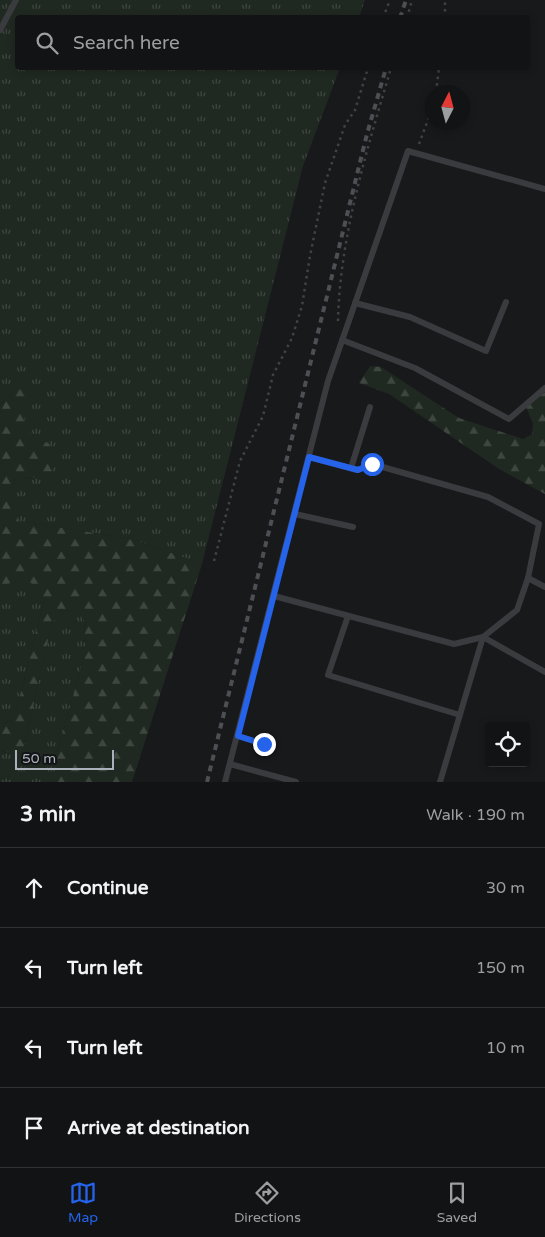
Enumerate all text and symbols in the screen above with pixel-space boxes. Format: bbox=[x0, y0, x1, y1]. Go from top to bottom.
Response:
search box bbox=[15, 15, 530, 70]
icon: search bbox=[33, 29, 61, 57]
text: Search here bbox=[73, 32, 180, 54]
north arrow bbox=[425, 85, 470, 130]
route start bbox=[361, 453, 384, 476]
map controls bbox=[485, 722, 530, 767]
button: locate bbox=[485, 722, 530, 767]
route end bbox=[253, 733, 276, 756]
scale bar bbox=[15, 747, 114, 770]
text: 50 m bbox=[22, 750, 56, 767]
text: 3 min bbox=[20, 802, 76, 827]
text: Walk · 190 m bbox=[426, 805, 525, 825]
icon: ahead bbox=[20, 874, 48, 902]
text: Continue bbox=[67, 877, 149, 899]
text: 30 m bbox=[486, 878, 525, 898]
icon: left bbox=[20, 954, 48, 982]
text: Turn left bbox=[67, 957, 143, 979]
text: 150 m bbox=[476, 958, 525, 978]
icon: left bbox=[20, 1034, 48, 1062]
text: Turn left bbox=[67, 1037, 143, 1059]
text: 10 m bbox=[486, 1038, 525, 1058]
icon: arrive bbox=[20, 1114, 48, 1142]
text: Arrive at destination bbox=[67, 1117, 250, 1139]
tab: Map bbox=[68, 1179, 98, 1226]
tab: Directions bbox=[234, 1179, 301, 1226]
tab: Saved bbox=[437, 1179, 477, 1226]

